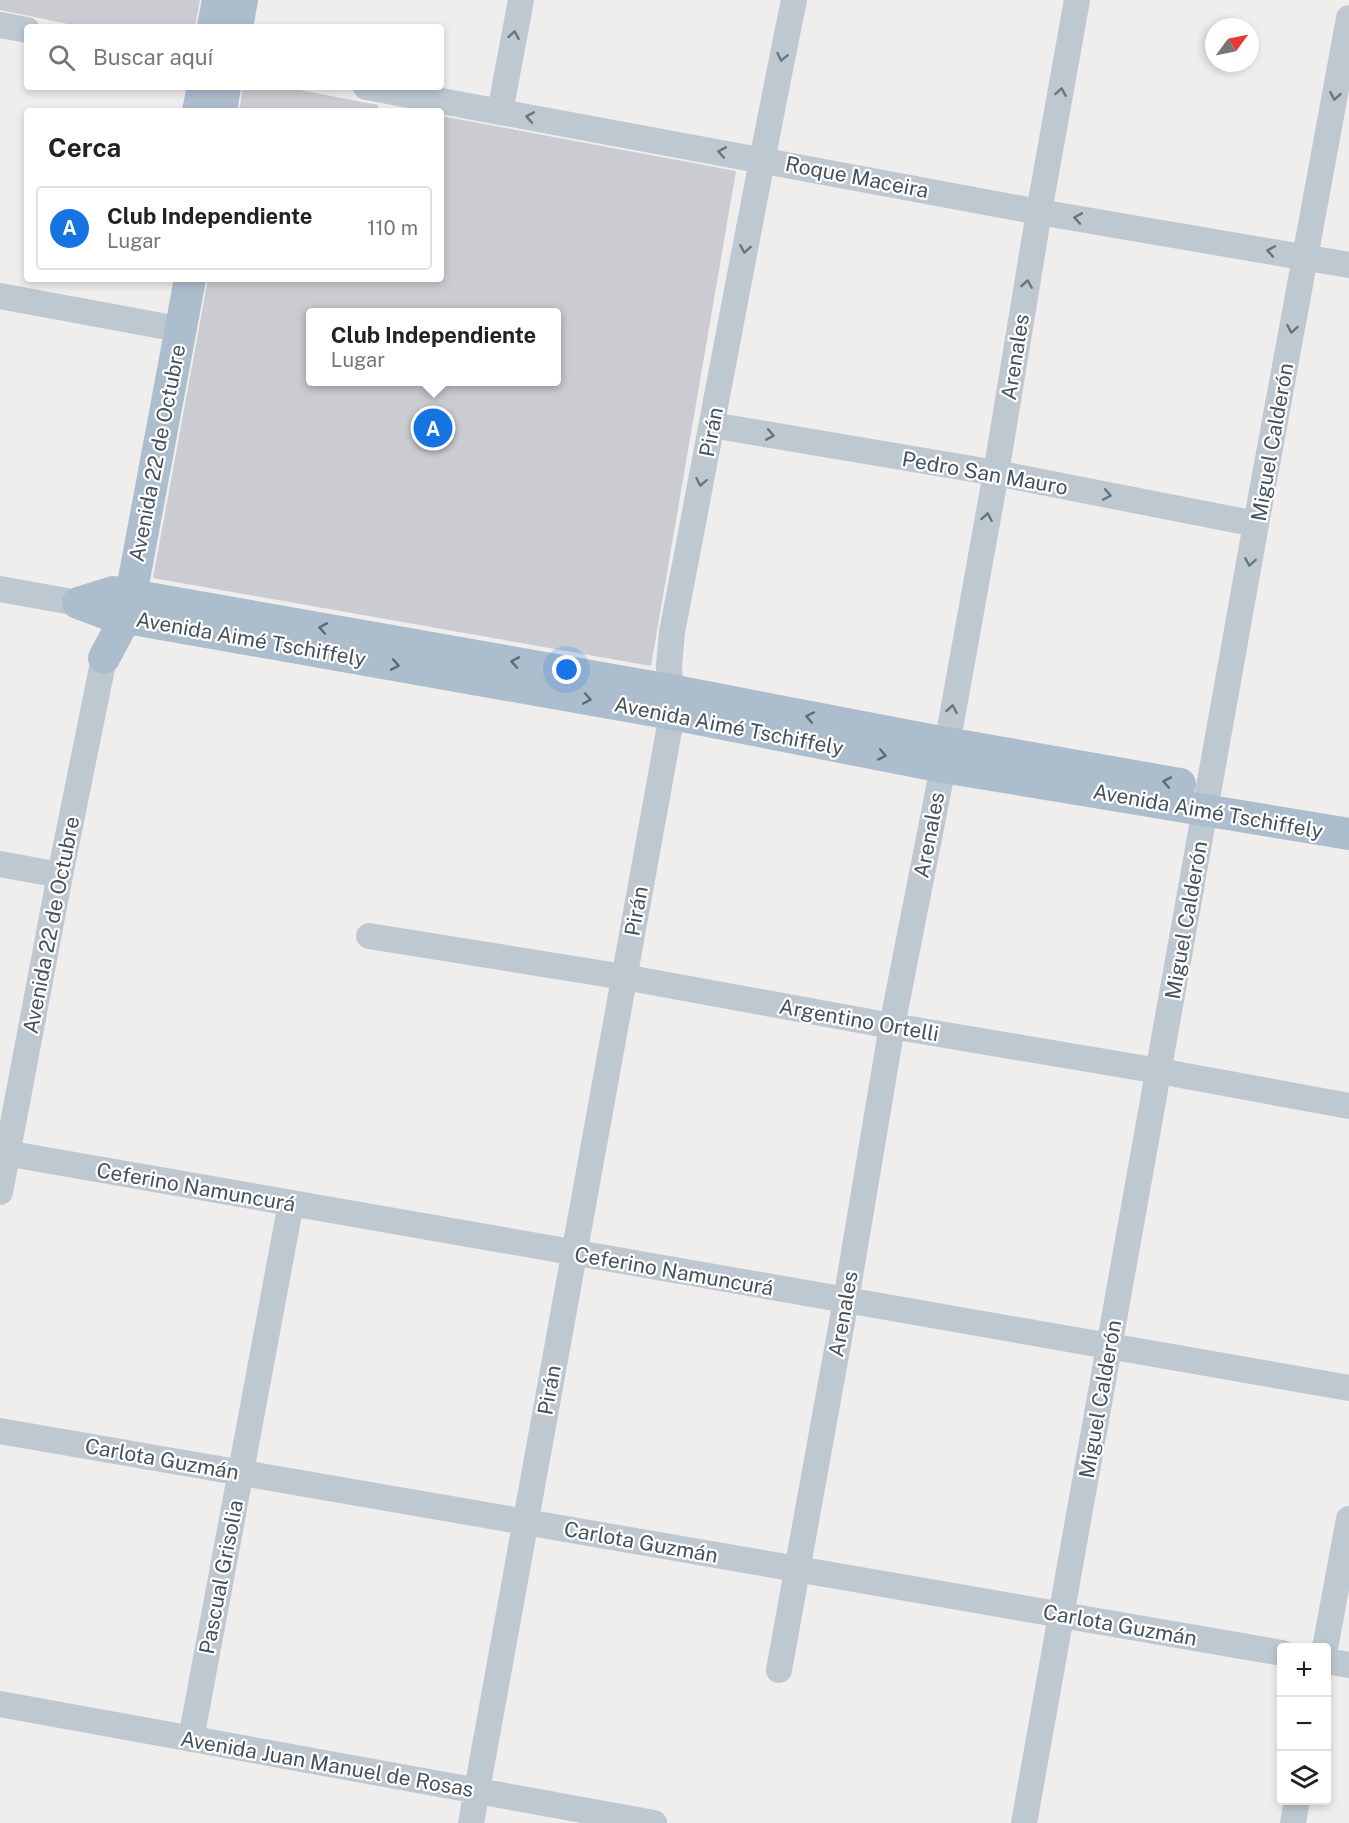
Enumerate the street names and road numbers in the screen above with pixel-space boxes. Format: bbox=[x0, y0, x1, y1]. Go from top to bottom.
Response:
street label: Roque Maceira bbox=[783, 151, 931, 203]
street label: Arenales bbox=[996, 312, 1034, 402]
street label: Avenida 22 de Octubre bbox=[124, 342, 190, 564]
street label: Miguel Calderón bbox=[1246, 361, 1298, 523]
street label: Pirán bbox=[694, 405, 728, 459]
street label: Pedro San Mauro bbox=[900, 446, 1070, 500]
street label: Avenida Aimé Tschiffely bbox=[134, 606, 368, 672]
street label: Avenida Aimé Tschiffely bbox=[612, 691, 846, 761]
street label: Avenida Aimé Tschiffely bbox=[1091, 778, 1325, 844]
street label: Arenales bbox=[908, 790, 950, 880]
street label: Avenida 22 de Octubre bbox=[18, 814, 84, 1036]
street label: Miguel Calderón bbox=[1160, 839, 1212, 1001]
street label: Pirán bbox=[619, 884, 653, 938]
street label: Argentino Ortelli bbox=[777, 994, 941, 1046]
street label: Ceferino Namuncurá bbox=[95, 1157, 297, 1217]
street label: Ceferino Namuncurá bbox=[573, 1241, 775, 1301]
street label: Arenales bbox=[823, 1269, 863, 1359]
street label: Miguel Calderón bbox=[1074, 1318, 1126, 1480]
street label: Pirán bbox=[532, 1363, 566, 1417]
street label: Carlota Guzmán bbox=[83, 1433, 241, 1485]
street label: Pascual Grisolia bbox=[194, 1498, 248, 1656]
street label: Carlota Guzmán bbox=[562, 1516, 720, 1568]
street label: Carlota Guzmán bbox=[1041, 1599, 1199, 1651]
street label: Avenida Juan Manuel de Rosas bbox=[179, 1726, 475, 1802]

